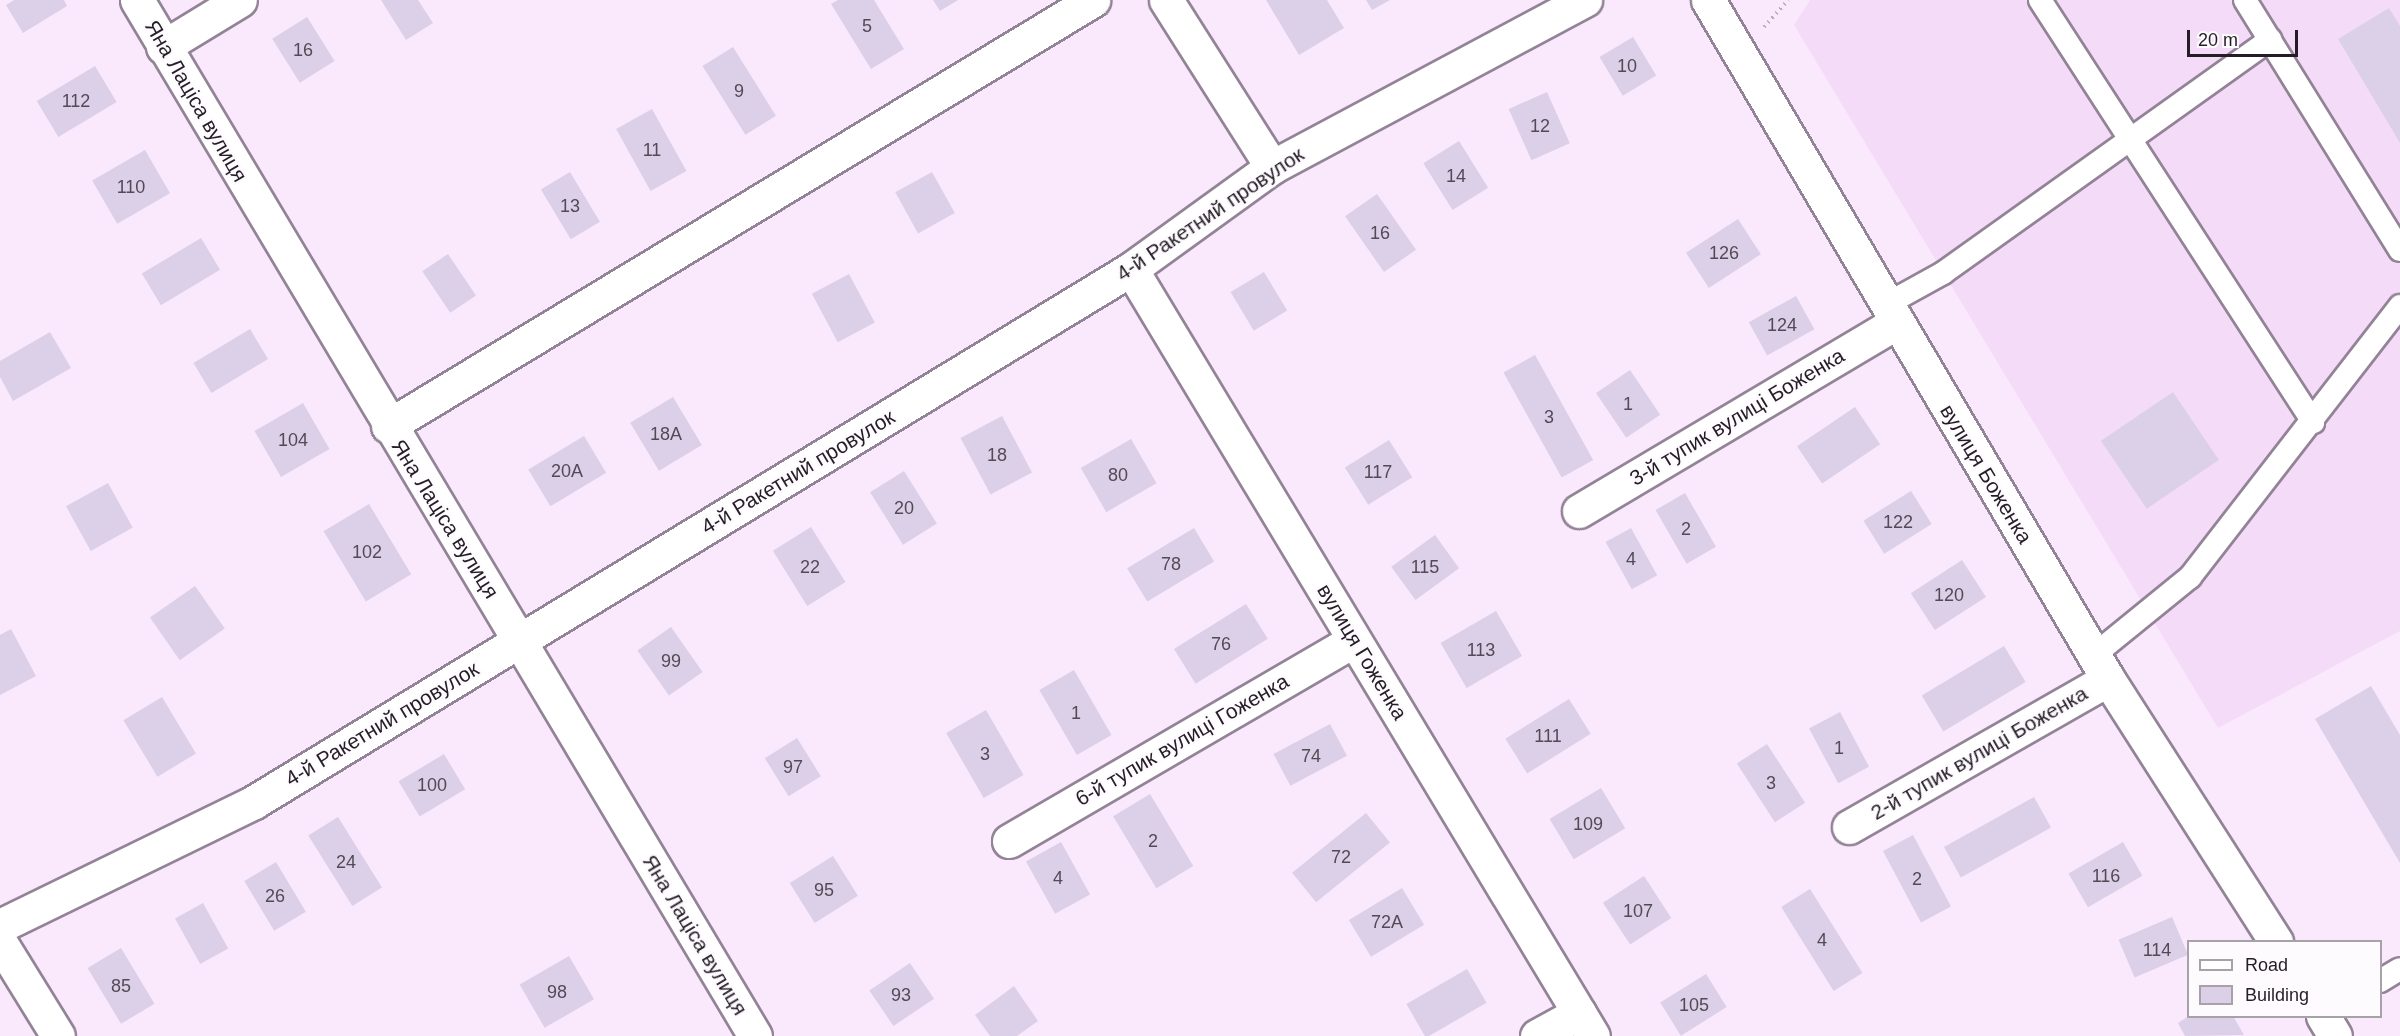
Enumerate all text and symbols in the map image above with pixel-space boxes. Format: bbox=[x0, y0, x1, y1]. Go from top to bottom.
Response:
house number: 5 bbox=[862, 15, 872, 37]
street label: Яна Лаціса вулиця bbox=[139, 16, 253, 186]
scale bar bbox=[2190, 18, 2301, 56]
text: 20 m bbox=[2198, 30, 2238, 50]
house number: 16 bbox=[293, 39, 313, 61]
house number: 10 bbox=[1617, 55, 1637, 77]
house number: 9 bbox=[734, 80, 744, 102]
house number: 112 bbox=[62, 90, 90, 112]
house number: 12 bbox=[1530, 115, 1550, 137]
house number: 11 bbox=[643, 139, 661, 161]
street label: 4-й Ракетний провулок bbox=[1111, 142, 1309, 286]
house number: 14 bbox=[1446, 165, 1466, 187]
house number: 110 bbox=[117, 176, 145, 198]
house number: 13 bbox=[560, 195, 580, 217]
house number: 16 bbox=[1370, 222, 1390, 244]
house number: 126 bbox=[1709, 242, 1739, 264]
house number: 124 bbox=[1767, 314, 1797, 336]
street label: 3-й тупик вулиці Боженка bbox=[1625, 343, 1849, 491]
house number: 1 bbox=[1623, 393, 1633, 415]
street label: вулиця Боженка bbox=[1935, 400, 2037, 548]
street label: 4-й Ракетний провулок bbox=[697, 404, 899, 540]
house number: 3 bbox=[1544, 406, 1554, 428]
house number: 18А bbox=[650, 423, 682, 445]
house number: 104 bbox=[278, 429, 308, 451]
street label: Яна Лаціса вулиця bbox=[386, 435, 504, 603]
house number: 18 bbox=[987, 444, 1007, 466]
house number: 20А bbox=[551, 460, 583, 482]
house number: 117 bbox=[1364, 461, 1392, 483]
house number: 80 bbox=[1108, 464, 1128, 486]
house number: 20 bbox=[894, 497, 914, 519]
house number: 122 bbox=[1883, 511, 1913, 533]
house number: 2 bbox=[1681, 518, 1691, 540]
house number: 102 bbox=[352, 541, 382, 563]
house number: 4 bbox=[1626, 548, 1636, 570]
house number: 78 bbox=[1161, 553, 1181, 575]
house number: 22 bbox=[800, 556, 820, 578]
house number: 115 bbox=[1411, 556, 1439, 578]
street label: вулиця Гоженка bbox=[1312, 580, 1412, 724]
house number: 120 bbox=[1934, 584, 1964, 606]
house number: 76 bbox=[1211, 633, 1231, 655]
house number: 113 bbox=[1467, 639, 1495, 661]
house number: 99 bbox=[661, 650, 681, 672]
street label: 4-й Ракетний провулок bbox=[281, 656, 483, 792]
street label: 6-й тупик вулиці Гоженка bbox=[1071, 669, 1293, 811]
street label: 2-й тупик вулиці Боженка bbox=[1866, 681, 2092, 825]
house number: 1 bbox=[1071, 702, 1081, 724]
house number: 111 bbox=[1534, 725, 1562, 747]
house number: 1 bbox=[1834, 737, 1844, 759]
house number: 3 bbox=[980, 743, 990, 765]
house number: 74 bbox=[1301, 745, 1321, 767]
house number: 97 bbox=[783, 756, 803, 778]
house number: 3 bbox=[1766, 772, 1776, 794]
house number: 100 bbox=[417, 774, 447, 796]
house number: 109 bbox=[1573, 813, 1603, 835]
house number: 2 bbox=[1148, 830, 1158, 852]
house number: 72 bbox=[1331, 846, 1351, 868]
street label: Яна Лаціса вулиця bbox=[637, 850, 753, 1020]
house number: 24 bbox=[336, 851, 356, 873]
house number: 116 bbox=[2092, 865, 2120, 887]
house number: 4 bbox=[1053, 867, 1063, 889]
house number: 2 bbox=[1912, 868, 1922, 890]
house number: 95 bbox=[814, 879, 834, 901]
house number: 26 bbox=[265, 885, 285, 907]
house number: 107 bbox=[1623, 900, 1653, 922]
house number: 72А bbox=[1371, 911, 1403, 933]
house number: 4 bbox=[1817, 929, 1827, 951]
house number: 114 bbox=[2143, 939, 2171, 961]
legend bbox=[2187, 940, 2382, 1018]
text: Road bbox=[2245, 955, 2288, 975]
house number: 85 bbox=[111, 975, 131, 997]
house number: 98 bbox=[547, 981, 567, 1003]
house number: 93 bbox=[891, 984, 911, 1006]
text: Building bbox=[2245, 985, 2309, 1005]
house number: 105 bbox=[1679, 994, 1709, 1016]

